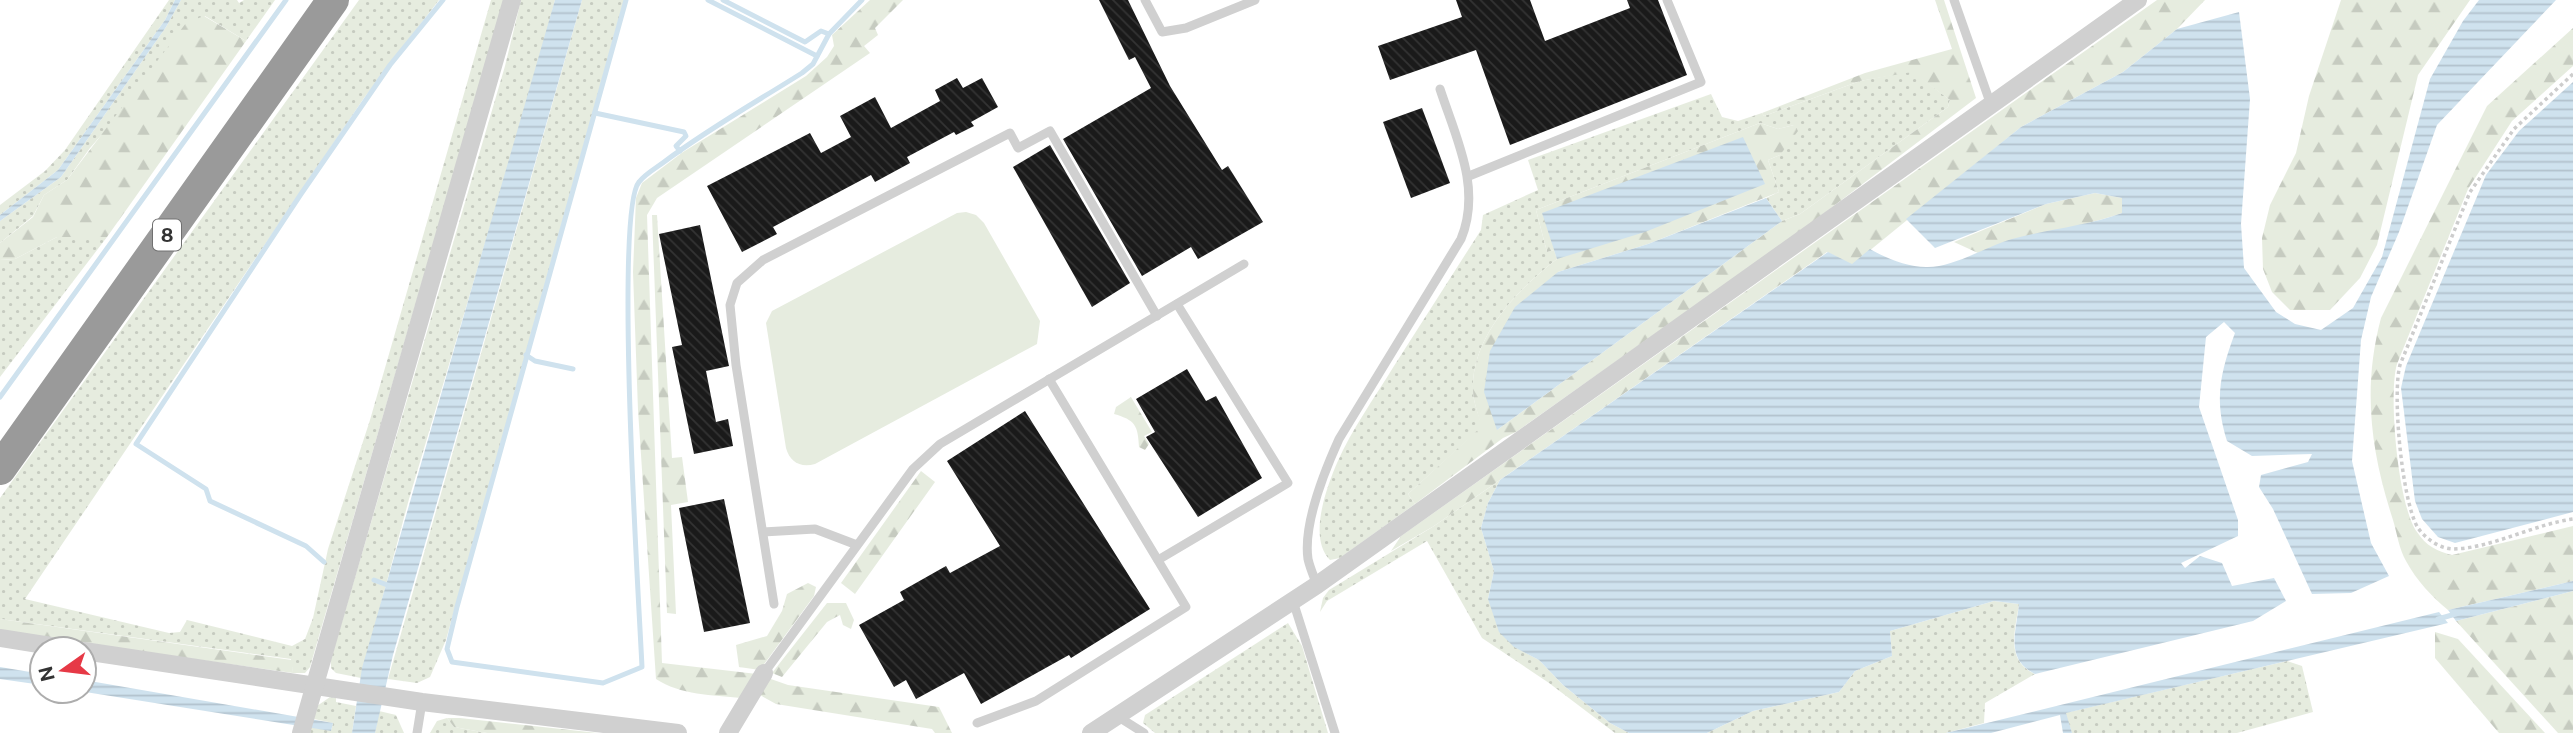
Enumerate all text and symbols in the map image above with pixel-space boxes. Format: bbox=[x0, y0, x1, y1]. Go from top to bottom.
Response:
road number: 8 bbox=[153, 219, 181, 250]
north arrow bbox=[28, 635, 98, 705]
text: N bbox=[34, 664, 59, 684]

